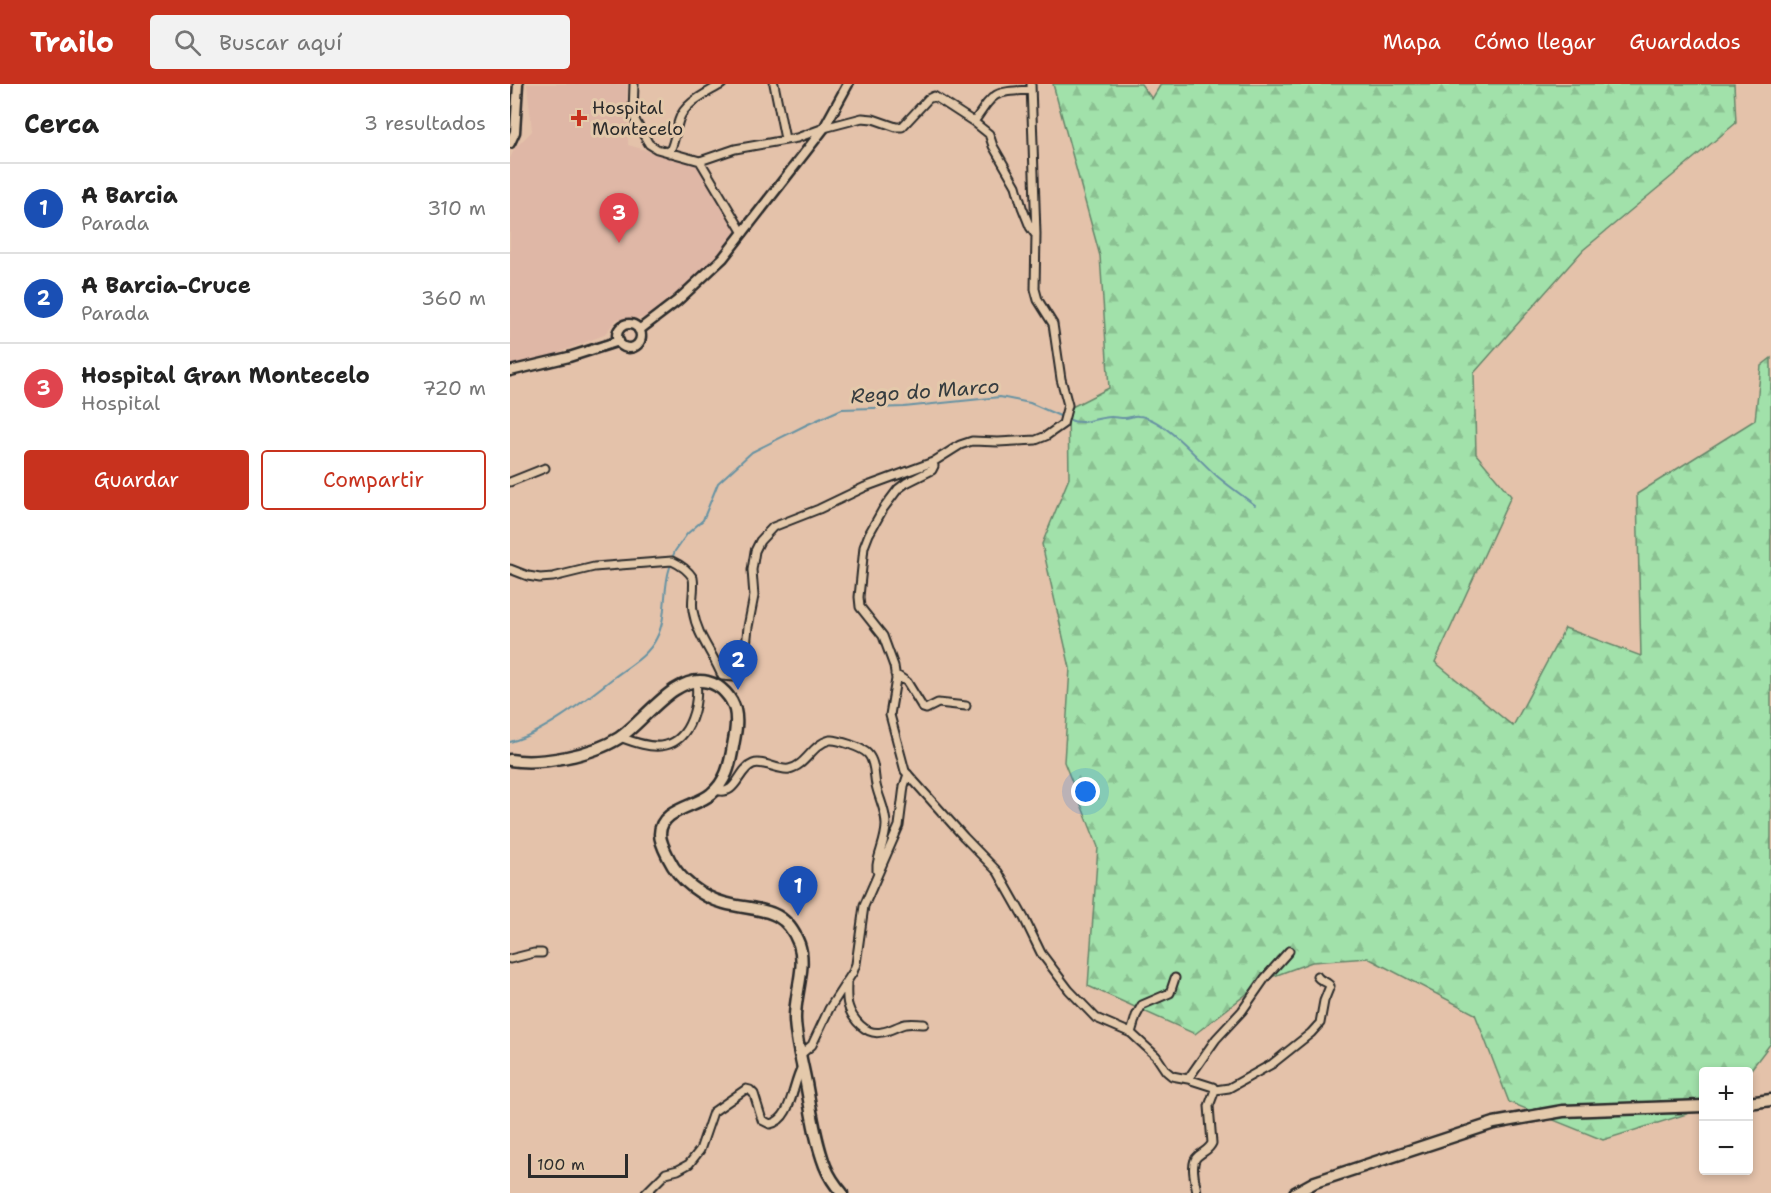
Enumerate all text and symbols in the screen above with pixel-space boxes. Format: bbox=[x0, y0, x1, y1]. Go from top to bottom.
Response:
search box bbox=[150, 15, 570, 69]
text: Trailo bbox=[30, 23, 114, 61]
icon: search bbox=[171, 26, 204, 59]
text: Buscar aquí bbox=[219, 28, 342, 57]
text: Mapa bbox=[1383, 28, 1441, 56]
text: Cómo llegar bbox=[1474, 28, 1596, 56]
text: Guardados bbox=[1629, 28, 1741, 56]
place label: Hospital Montecelo bbox=[592, 96, 683, 141]
text: Cerca bbox=[24, 106, 99, 141]
marker: Hospital Montecelo bbox=[570, 109, 588, 127]
text: 3 resultados bbox=[364, 110, 486, 136]
text: A Barcia bbox=[81, 181, 178, 210]
pin: 3 bbox=[600, 194, 638, 243]
text: 1 bbox=[39, 195, 48, 221]
text: 310 m bbox=[427, 195, 486, 221]
text: Parada bbox=[81, 210, 149, 236]
text: A Barcia-Cruce bbox=[81, 271, 251, 300]
text: 2 bbox=[37, 285, 51, 311]
text: 360 m bbox=[421, 285, 486, 311]
text: Parada bbox=[81, 300, 149, 326]
text: Hospital Gran Montecelo bbox=[81, 361, 370, 390]
water label: Rego do Marco bbox=[850, 373, 1000, 409]
text: 3 bbox=[37, 375, 51, 401]
text: 720 m bbox=[422, 375, 486, 401]
text: Hospital bbox=[81, 390, 160, 416]
button: Guardar bbox=[24, 450, 249, 510]
button: Compartir bbox=[261, 450, 486, 510]
pin: 2 bbox=[718, 640, 758, 690]
your location bbox=[1071, 777, 1100, 806]
pin: 1 bbox=[778, 866, 818, 916]
map controls bbox=[1699, 1067, 1753, 1175]
button: + bbox=[1699, 1067, 1753, 1121]
button: − bbox=[1699, 1121, 1753, 1175]
scale bar bbox=[528, 1151, 628, 1178]
text: 100 m bbox=[537, 1154, 585, 1175]

